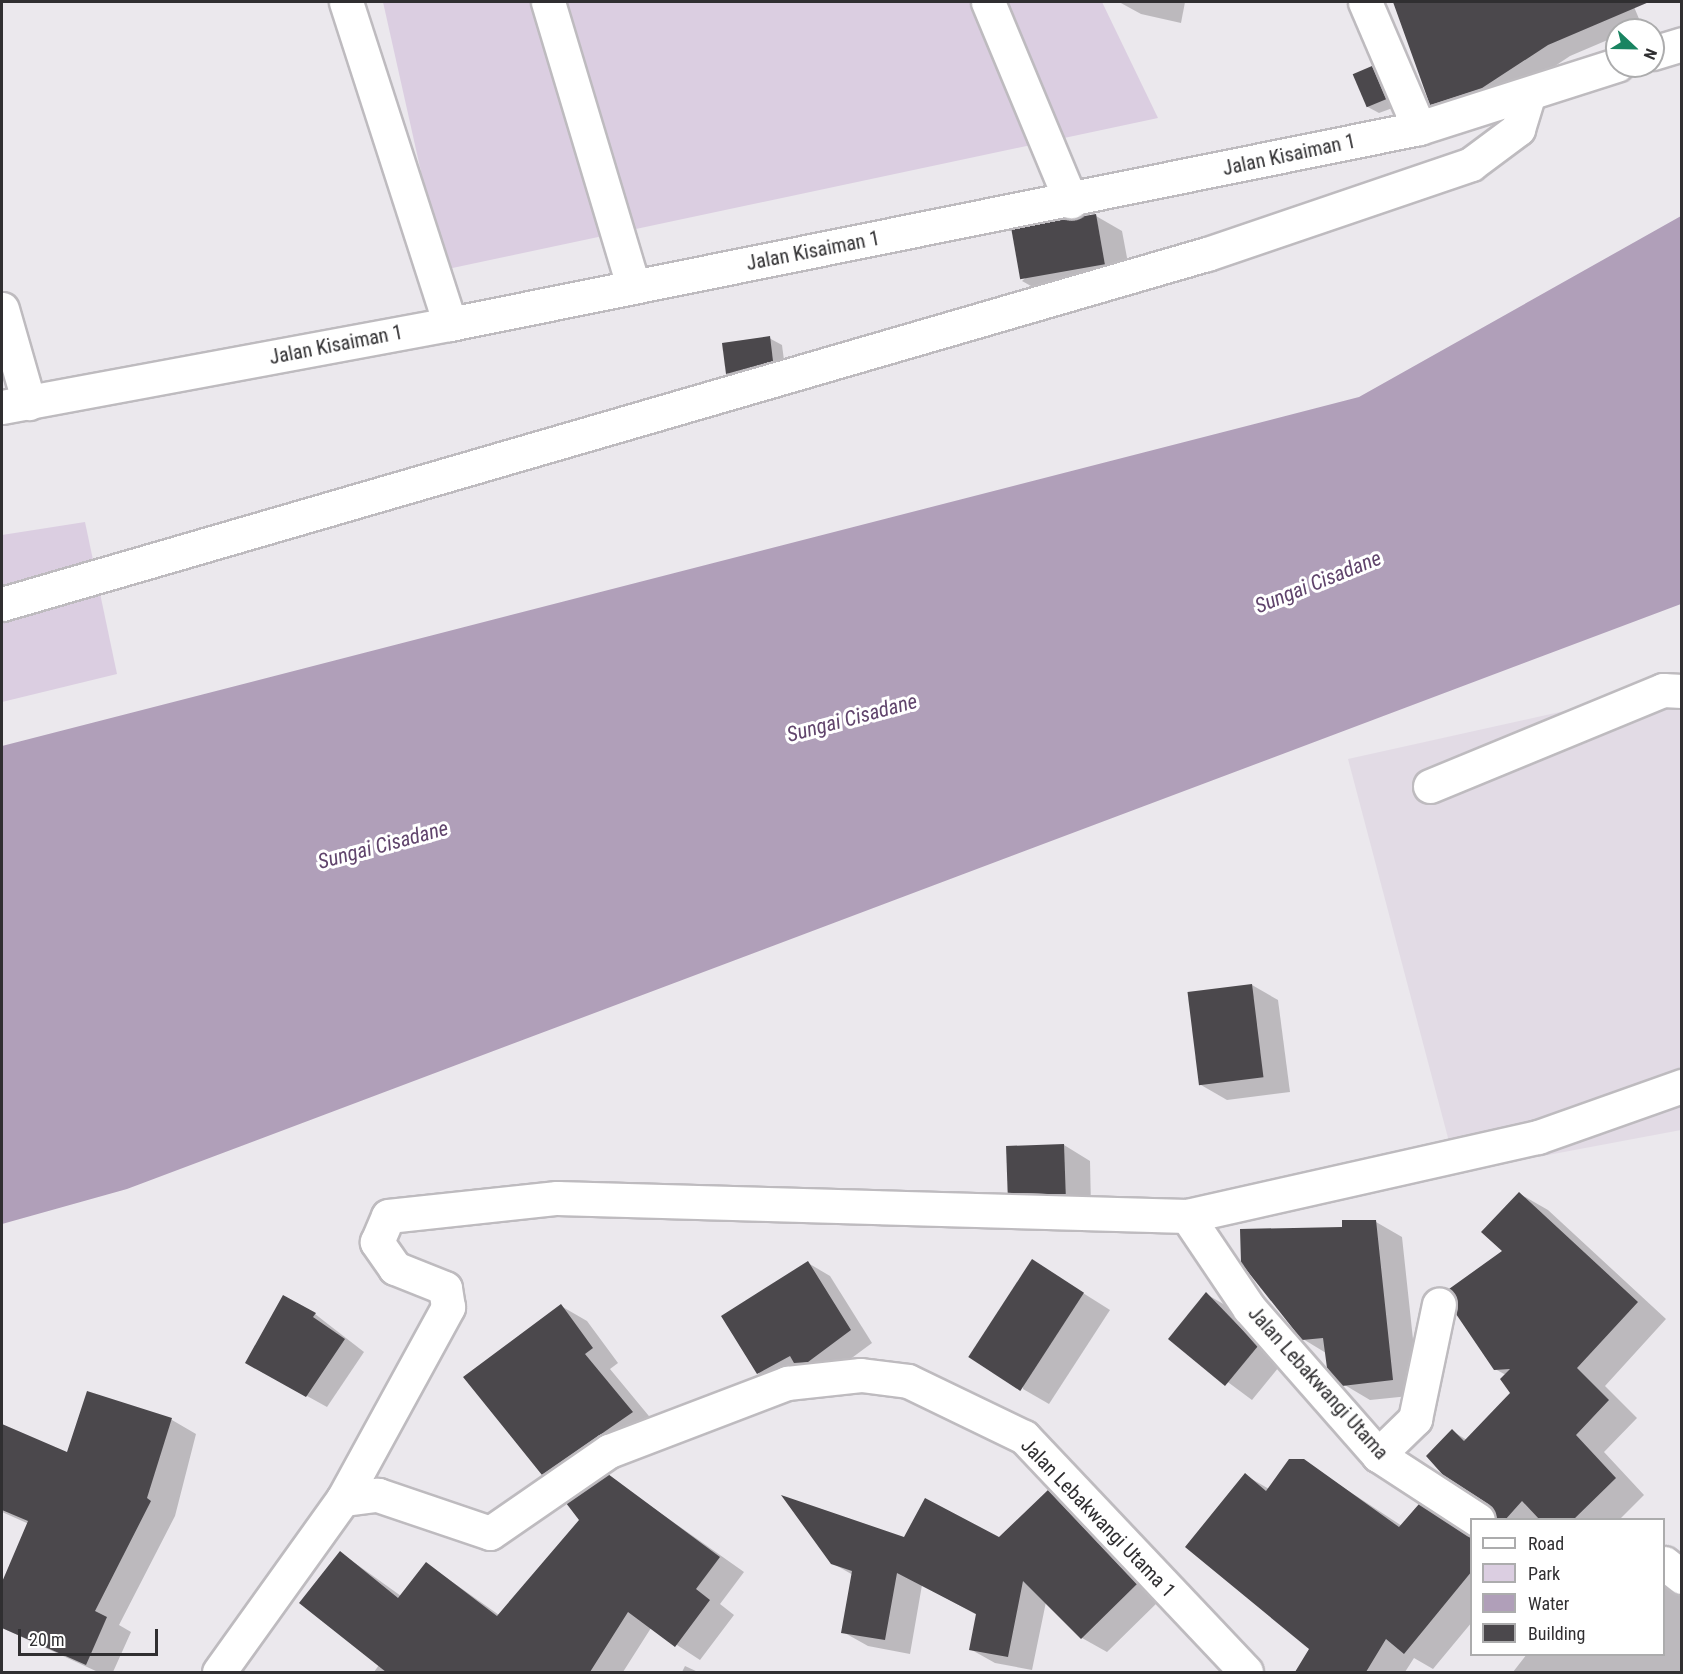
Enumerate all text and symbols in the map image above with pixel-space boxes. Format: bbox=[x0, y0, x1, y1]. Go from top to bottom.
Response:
north arrow bbox=[1605, 18, 1665, 78]
text: N bbox=[1640, 46, 1661, 62]
street label: Jalan Kisaiman 1 bbox=[1220, 129, 1358, 181]
street label: Jalan Kisaiman 1 bbox=[744, 226, 882, 276]
street label: Jalan Kisaiman 1 bbox=[267, 320, 405, 370]
water label: Sungai Cisadane bbox=[1251, 545, 1385, 619]
water label: Sungai Cisadane bbox=[784, 688, 920, 748]
water label: Sungai Cisadane bbox=[315, 815, 451, 875]
street label: Jalan Lebakwangi Utama bbox=[1243, 1302, 1393, 1464]
street label: Jalan Lebakwangi Utama 1 bbox=[1016, 1433, 1180, 1603]
legend bbox=[1470, 1518, 1665, 1656]
text: Road bbox=[1528, 1533, 1564, 1554]
text: Park bbox=[1528, 1563, 1560, 1584]
text: Water bbox=[1528, 1593, 1569, 1614]
scale bar bbox=[21, 1617, 160, 1655]
text: Building bbox=[1528, 1623, 1585, 1644]
text: 20 m bbox=[29, 1629, 64, 1650]

